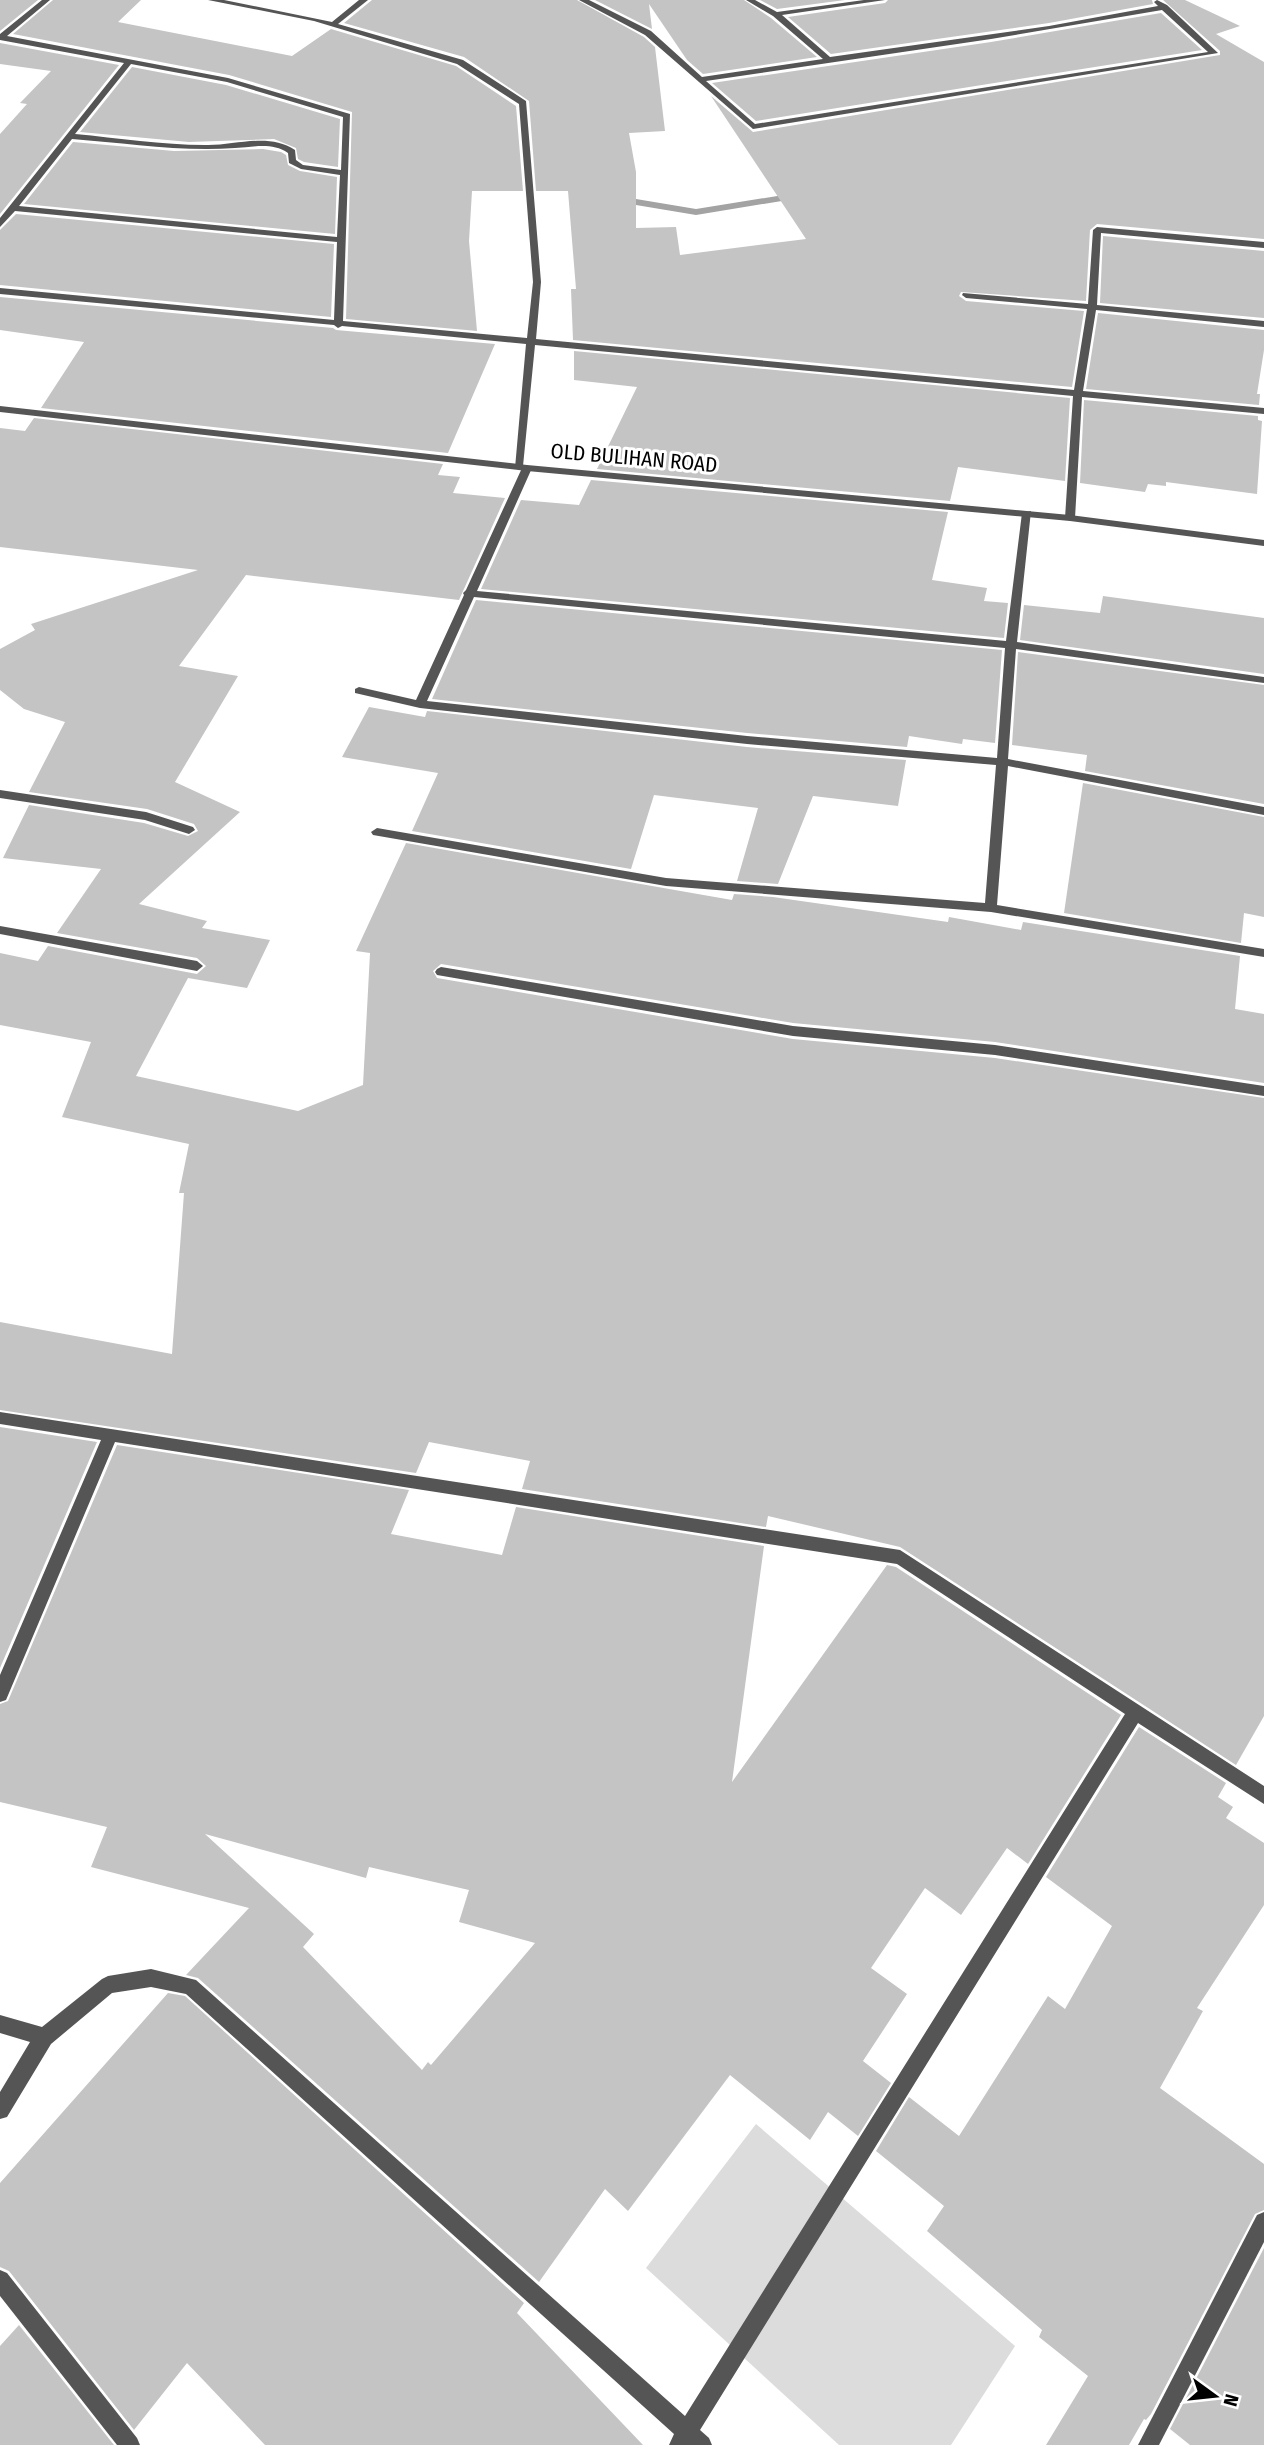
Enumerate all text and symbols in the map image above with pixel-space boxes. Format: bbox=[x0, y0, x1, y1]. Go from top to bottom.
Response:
street label: OLD BULIHAN ROAD bbox=[550, 438, 718, 478]
north arrow bbox=[1180, 2361, 1250, 2431]
text: N bbox=[1218, 2392, 1244, 2409]

